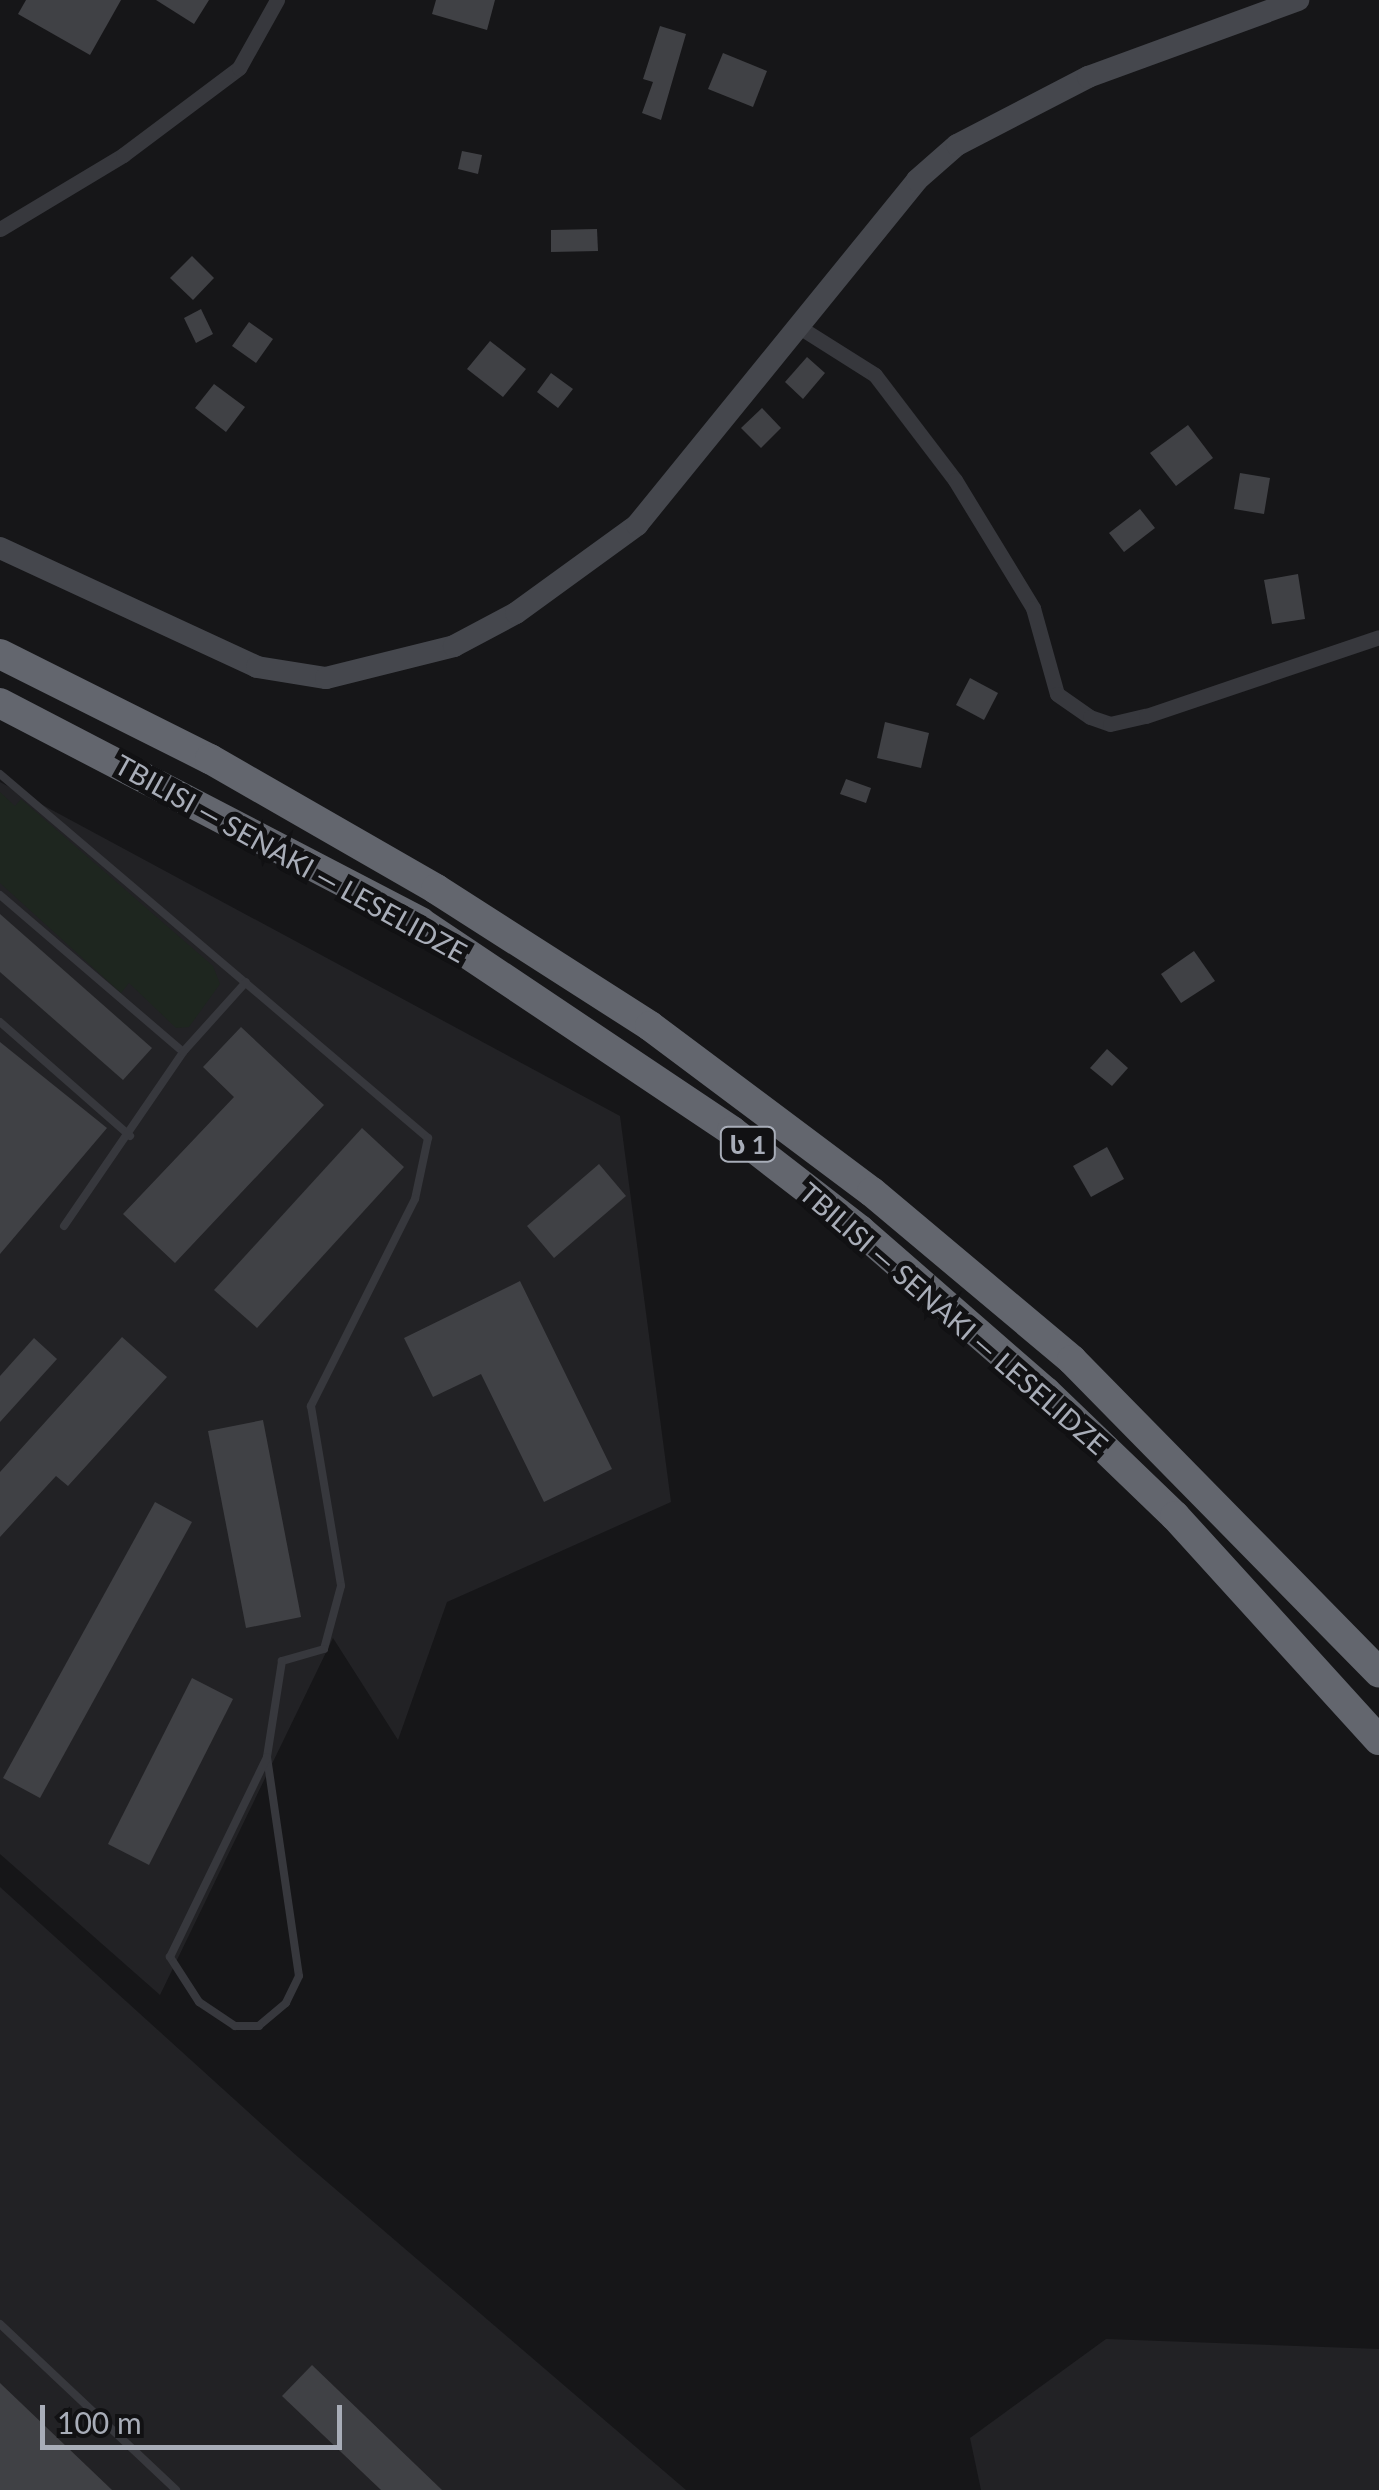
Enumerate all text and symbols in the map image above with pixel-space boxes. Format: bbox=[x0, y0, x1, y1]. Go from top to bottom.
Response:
street label: TBILISI — SENAKI — LESELIDZE bbox=[109, 747, 473, 969]
road number: ს 1 bbox=[718, 1124, 778, 1164]
street label: TBILISI — SENAKI — LESELIDZE bbox=[793, 1175, 1115, 1461]
scale bar bbox=[45, 2385, 348, 2447]
text: 100 m bbox=[57, 2404, 142, 2440]

